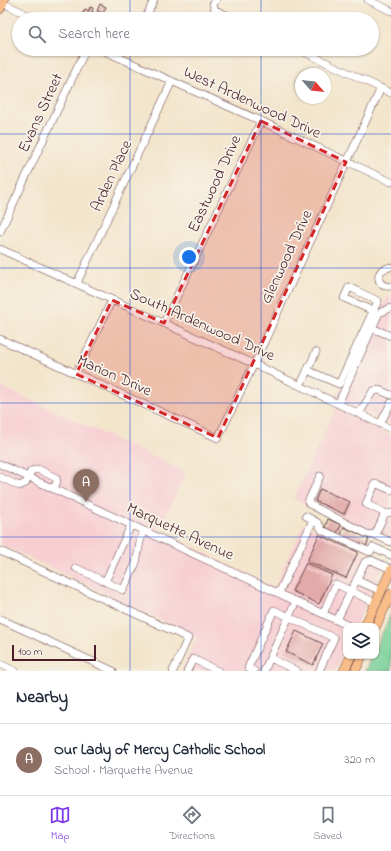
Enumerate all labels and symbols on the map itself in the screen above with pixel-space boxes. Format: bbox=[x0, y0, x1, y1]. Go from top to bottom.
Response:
street label: West Ardenwood Drive bbox=[179, 61, 325, 146]
north arrow bbox=[295, 68, 331, 104]
street label: Evans Street bbox=[12, 69, 70, 157]
street label: Eastwood Drive bbox=[182, 130, 248, 237]
street label: Arden Place bbox=[85, 135, 139, 216]
street label: Glenwood Drive bbox=[255, 205, 320, 308]
your location bbox=[179, 247, 199, 267]
street label: South Ardenwood Drive bbox=[125, 282, 279, 368]
street label: Marion Drive bbox=[73, 349, 156, 404]
pin: A bbox=[73, 469, 99, 502]
street label: Marquette Avenue bbox=[122, 497, 238, 568]
scale bar bbox=[12, 643, 96, 662]

